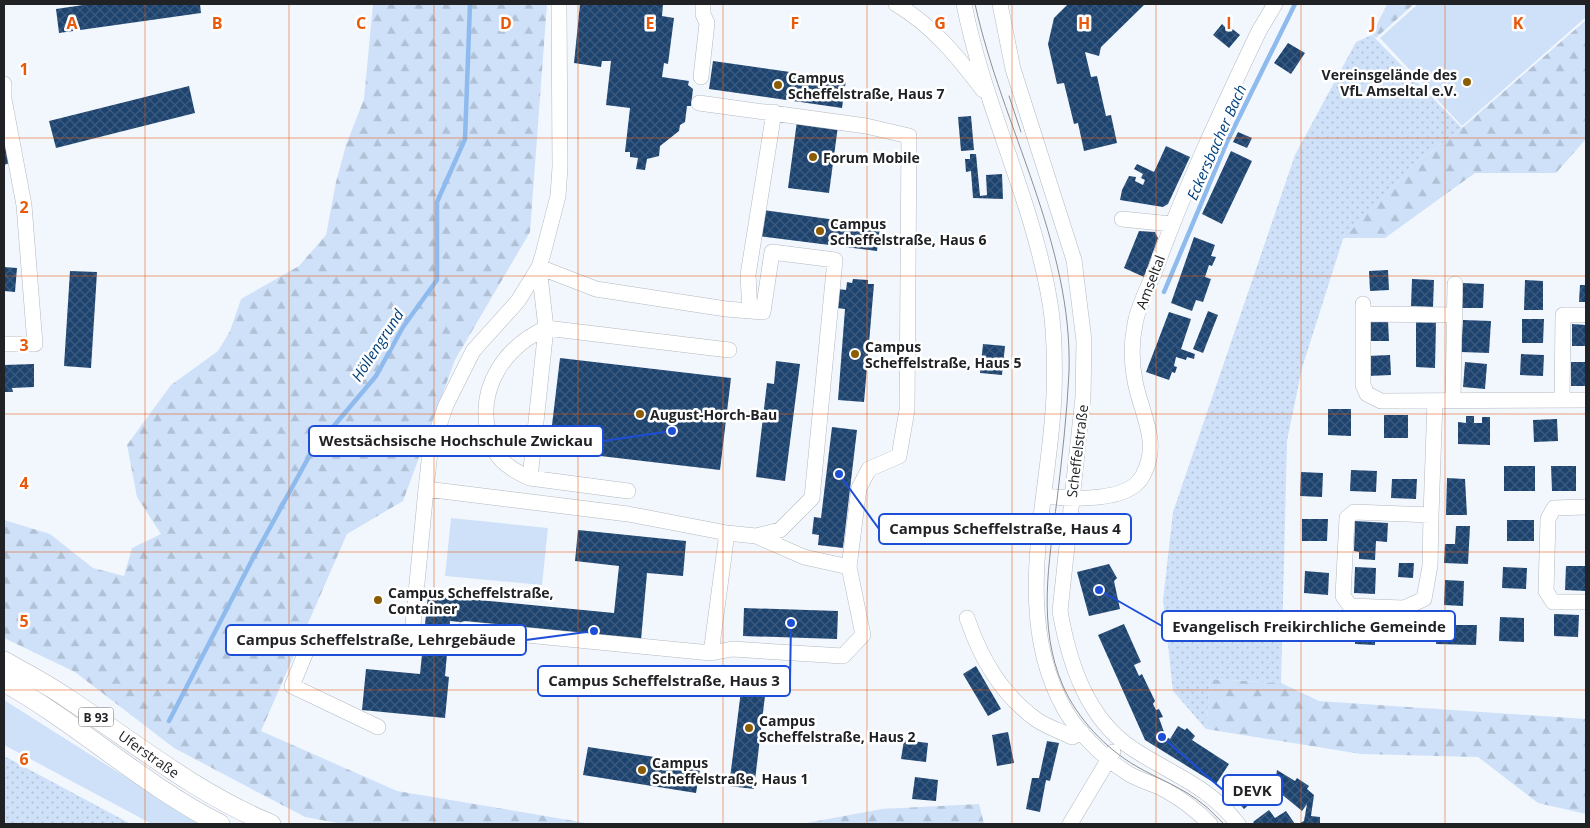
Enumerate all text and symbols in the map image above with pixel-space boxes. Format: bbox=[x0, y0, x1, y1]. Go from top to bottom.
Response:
text: A bbox=[66, 12, 78, 34]
text: B bbox=[212, 12, 222, 34]
text: C bbox=[356, 12, 366, 34]
text: D bbox=[500, 12, 512, 34]
text: E bbox=[646, 12, 655, 34]
text: F bbox=[791, 12, 799, 34]
text: G bbox=[934, 12, 946, 34]
text: H bbox=[1078, 12, 1090, 34]
text: I bbox=[1226, 12, 1232, 34]
text: J bbox=[1368, 12, 1376, 34]
text: K bbox=[1513, 12, 1524, 34]
text: 1 bbox=[19, 58, 29, 80]
place label: Vereinsgelände des VfL Amseltal e.V. bbox=[1322, 65, 1457, 100]
place label: Campus Scheffelstraße, Haus 7 bbox=[788, 68, 944, 103]
marker: Vereinsgelände des VfL Amseltal e.V. bbox=[1461, 76, 1473, 88]
marker: Campus Scheffelstraße, Haus 7 bbox=[772, 79, 784, 91]
water label: Eckersbacher Bach bbox=[1182, 81, 1250, 203]
place label: Forum Mobile bbox=[823, 148, 920, 167]
marker: Forum Mobile bbox=[807, 151, 819, 163]
text: 2 bbox=[19, 196, 29, 218]
place label: Campus Scheffelstraße, Haus 6 bbox=[830, 214, 986, 249]
marker: Campus Scheffelstraße, Haus 6 bbox=[814, 225, 826, 237]
street label: Amseltal bbox=[1131, 252, 1169, 312]
water label: Höllengrund bbox=[346, 305, 408, 385]
text: 3 bbox=[19, 334, 29, 356]
place label: Campus Scheffelstraße, Haus 5 bbox=[865, 337, 1021, 372]
marker: Campus Scheffelstraße, Haus 5 bbox=[849, 348, 861, 360]
street label: Scheffelstraße bbox=[1062, 403, 1092, 499]
place label: August-Horch-Bau bbox=[650, 405, 777, 424]
marker: August-Horch-Bau bbox=[634, 408, 646, 420]
callout: Westsächsische Hochschule Zwickau bbox=[309, 426, 603, 456]
text: Westsächsische Hochschule Zwickau bbox=[319, 430, 593, 450]
text: 4 bbox=[19, 472, 29, 494]
callout: Campus Scheffelstraße, Haus 4 bbox=[879, 514, 1131, 544]
text: Campus Scheffelstraße, Haus 4 bbox=[889, 518, 1121, 538]
place label: Campus Scheffelstraße, Container bbox=[388, 583, 554, 618]
marker: Campus Scheffelstraße, Container bbox=[372, 594, 384, 606]
text: 5 bbox=[19, 610, 29, 632]
callout: Evangelisch Freikirchliche Gemeinde bbox=[1162, 611, 1455, 641]
text: Evangelisch Freikirchliche Gemeinde bbox=[1172, 616, 1446, 636]
callout: Campus Scheffelstraße, Lehrgebäude bbox=[226, 625, 526, 655]
text: Campus Scheffelstraße, Lehrgebäude bbox=[236, 629, 516, 649]
callout: Campus Scheffelstraße, Haus 3 bbox=[538, 666, 790, 696]
text: Campus Scheffelstraße, Haus 3 bbox=[548, 670, 780, 690]
road number: B 93 bbox=[78, 708, 114, 726]
place label: Campus Scheffelstraße, Haus 2 bbox=[759, 711, 915, 746]
marker: Campus Scheffelstraße, Haus 2 bbox=[743, 722, 755, 734]
street label: Uferstraße bbox=[115, 726, 183, 782]
text: 6 bbox=[19, 748, 29, 770]
place label: Campus Scheffelstraße, Haus 1 bbox=[652, 753, 808, 788]
marker: Campus Scheffelstraße, Haus 1 bbox=[636, 764, 648, 776]
callout: DEVK bbox=[1223, 775, 1282, 805]
text: DEVK bbox=[1232, 780, 1272, 800]

